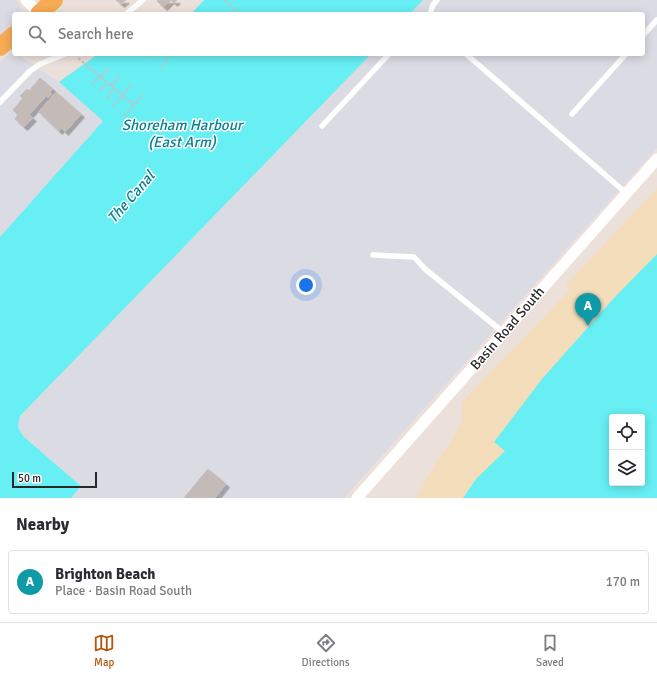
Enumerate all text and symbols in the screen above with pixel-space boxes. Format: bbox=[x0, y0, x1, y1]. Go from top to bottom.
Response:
search box bbox=[12, 12, 645, 56]
icon: search bbox=[26, 23, 48, 45]
text: Search here bbox=[58, 25, 134, 43]
water label: Shoreham Harbour (East Arm) bbox=[122, 116, 245, 151]
water label: The Canal bbox=[104, 166, 160, 227]
your location bbox=[296, 275, 316, 295]
street label: Basin Road South bbox=[467, 283, 548, 373]
pin: A bbox=[575, 293, 601, 326]
map controls bbox=[609, 414, 645, 486]
button: locate bbox=[609, 414, 645, 450]
button: layers bbox=[609, 450, 645, 486]
scale bar bbox=[12, 470, 97, 489]
text: 50 m bbox=[18, 472, 41, 485]
text: Nearby bbox=[16, 514, 69, 535]
text: Brighton Beach bbox=[55, 565, 155, 583]
text: A bbox=[26, 574, 34, 590]
text: 170 m bbox=[606, 574, 640, 590]
text: Place · Basin Road South bbox=[55, 583, 192, 599]
tab: Map bbox=[93, 632, 115, 669]
tab: Directions bbox=[302, 632, 350, 669]
tab: Saved bbox=[536, 632, 564, 669]

